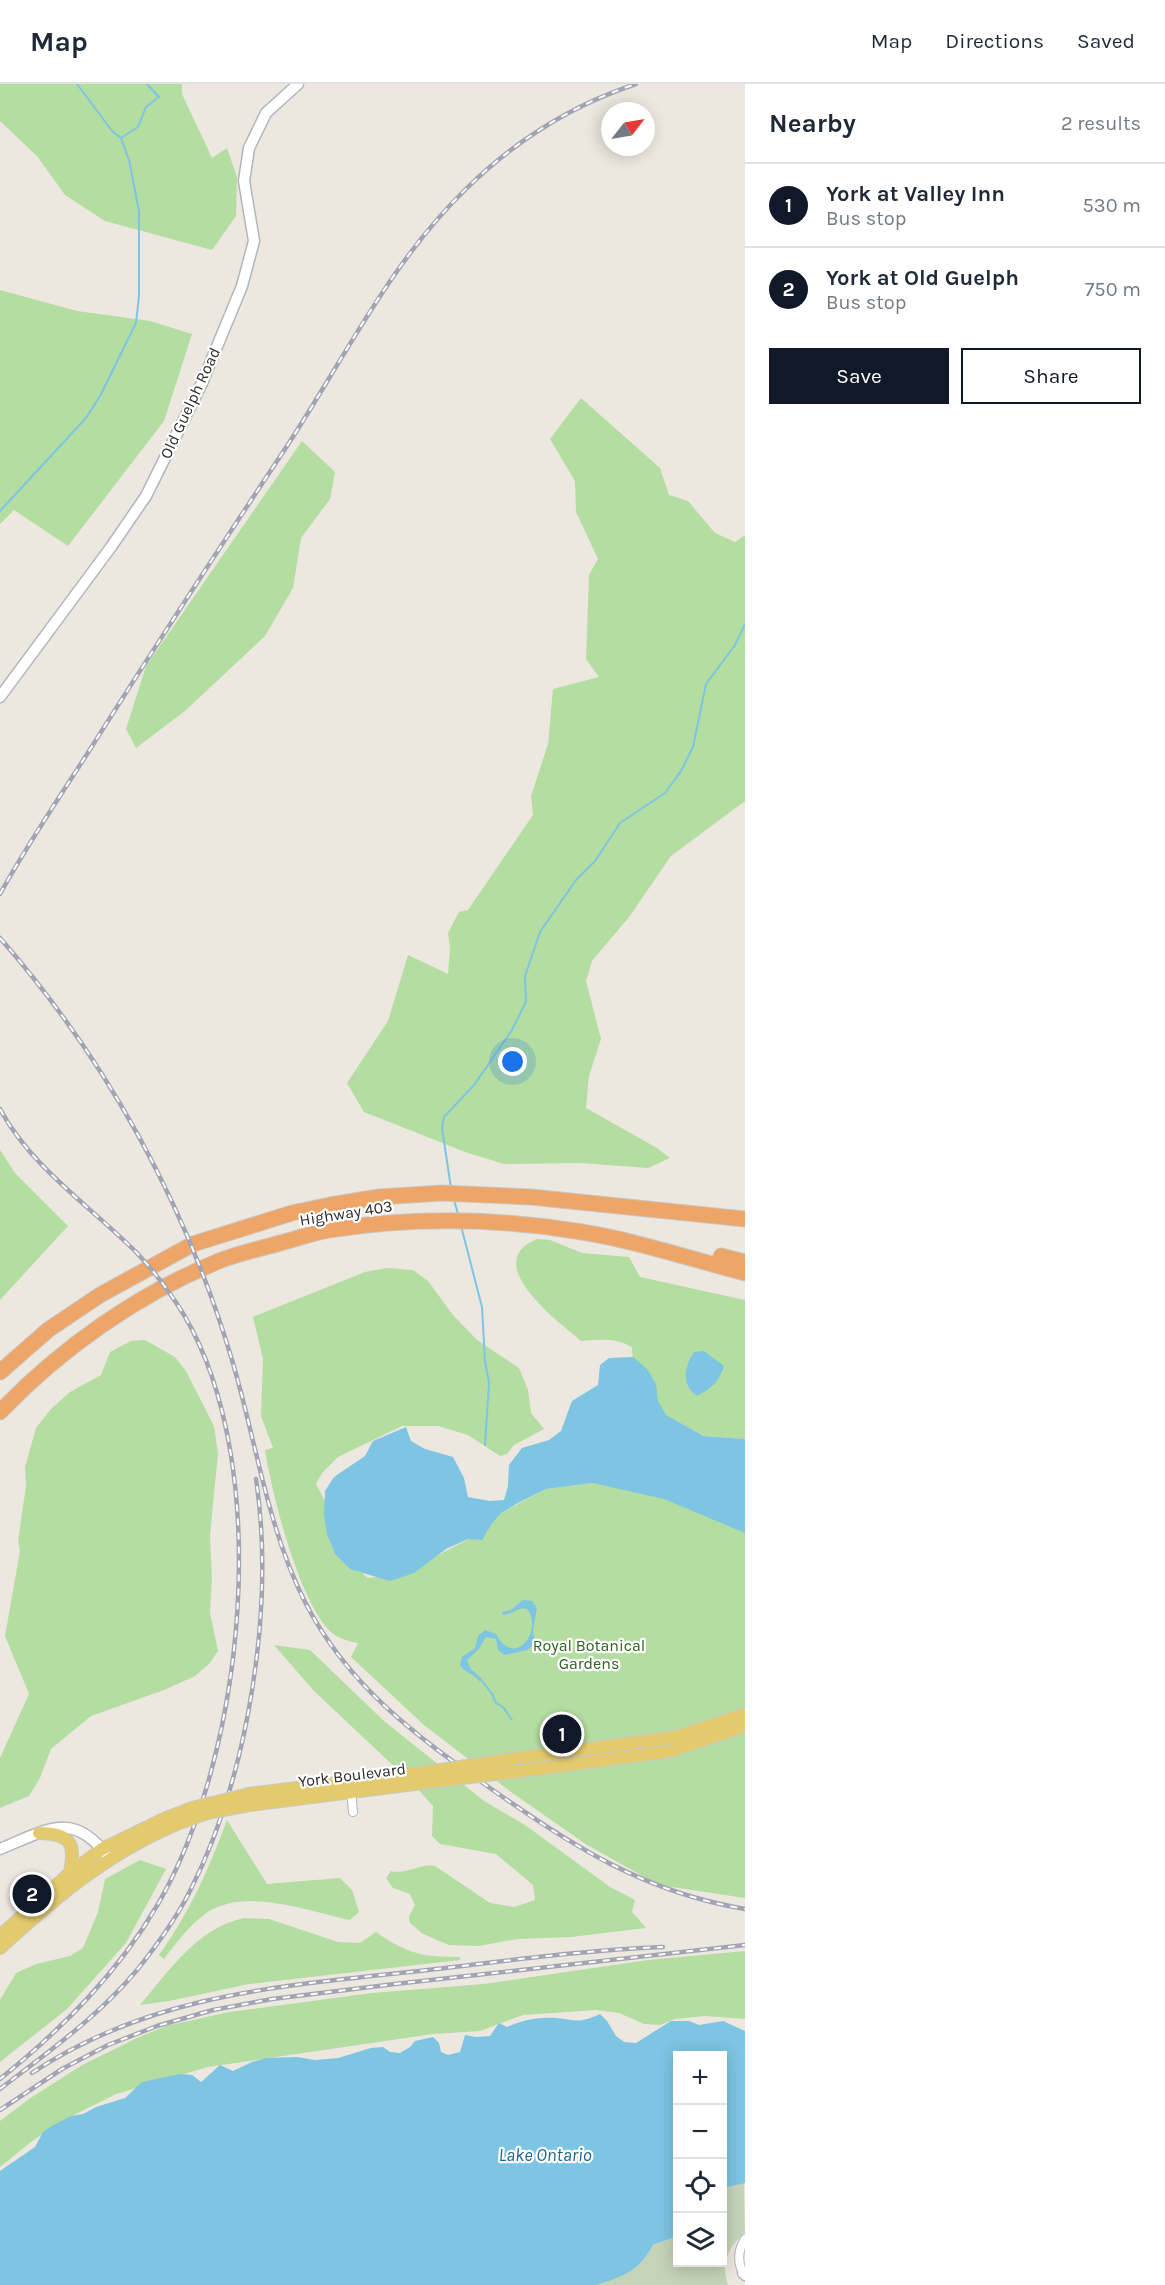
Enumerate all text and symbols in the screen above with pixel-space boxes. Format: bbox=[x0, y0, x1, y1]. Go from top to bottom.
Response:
text: Map bbox=[30, 25, 88, 58]
text: Map bbox=[871, 29, 912, 53]
text: Directions bbox=[945, 29, 1044, 53]
text: Saved bbox=[1077, 29, 1135, 53]
north arrow bbox=[601, 102, 655, 156]
text: Nearby bbox=[769, 108, 856, 139]
text: 2 results bbox=[1061, 112, 1141, 135]
text: York at Valley Inn bbox=[826, 181, 1005, 207]
text: 1 bbox=[785, 194, 792, 217]
text: 530 m bbox=[1083, 194, 1141, 217]
text: Bus stop bbox=[826, 207, 906, 230]
text: York at Old Guelph bbox=[826, 265, 1019, 291]
text: 2 bbox=[782, 278, 795, 301]
text: 750 m bbox=[1085, 278, 1141, 301]
text: Bus stop bbox=[826, 291, 906, 314]
street label: Old Guelph Road bbox=[156, 344, 224, 462]
button: Save bbox=[769, 348, 949, 404]
button: Share bbox=[961, 348, 1141, 404]
your location bbox=[498, 1047, 527, 1076]
street label: Highway 403 bbox=[298, 1196, 394, 1230]
park label: Royal Botanical Gardens bbox=[533, 1636, 645, 1673]
pin: 1 bbox=[542, 1712, 582, 1756]
street label: York Boulevard bbox=[297, 1759, 407, 1791]
pin: 2 bbox=[12, 1872, 51, 1916]
map controls bbox=[673, 2051, 727, 2267]
button: + bbox=[673, 2051, 727, 2105]
button: − bbox=[673, 2105, 727, 2159]
water label: Lake Ontario bbox=[498, 2144, 592, 2166]
button: locate bbox=[673, 2159, 727, 2213]
button: layers bbox=[673, 2213, 727, 2267]

